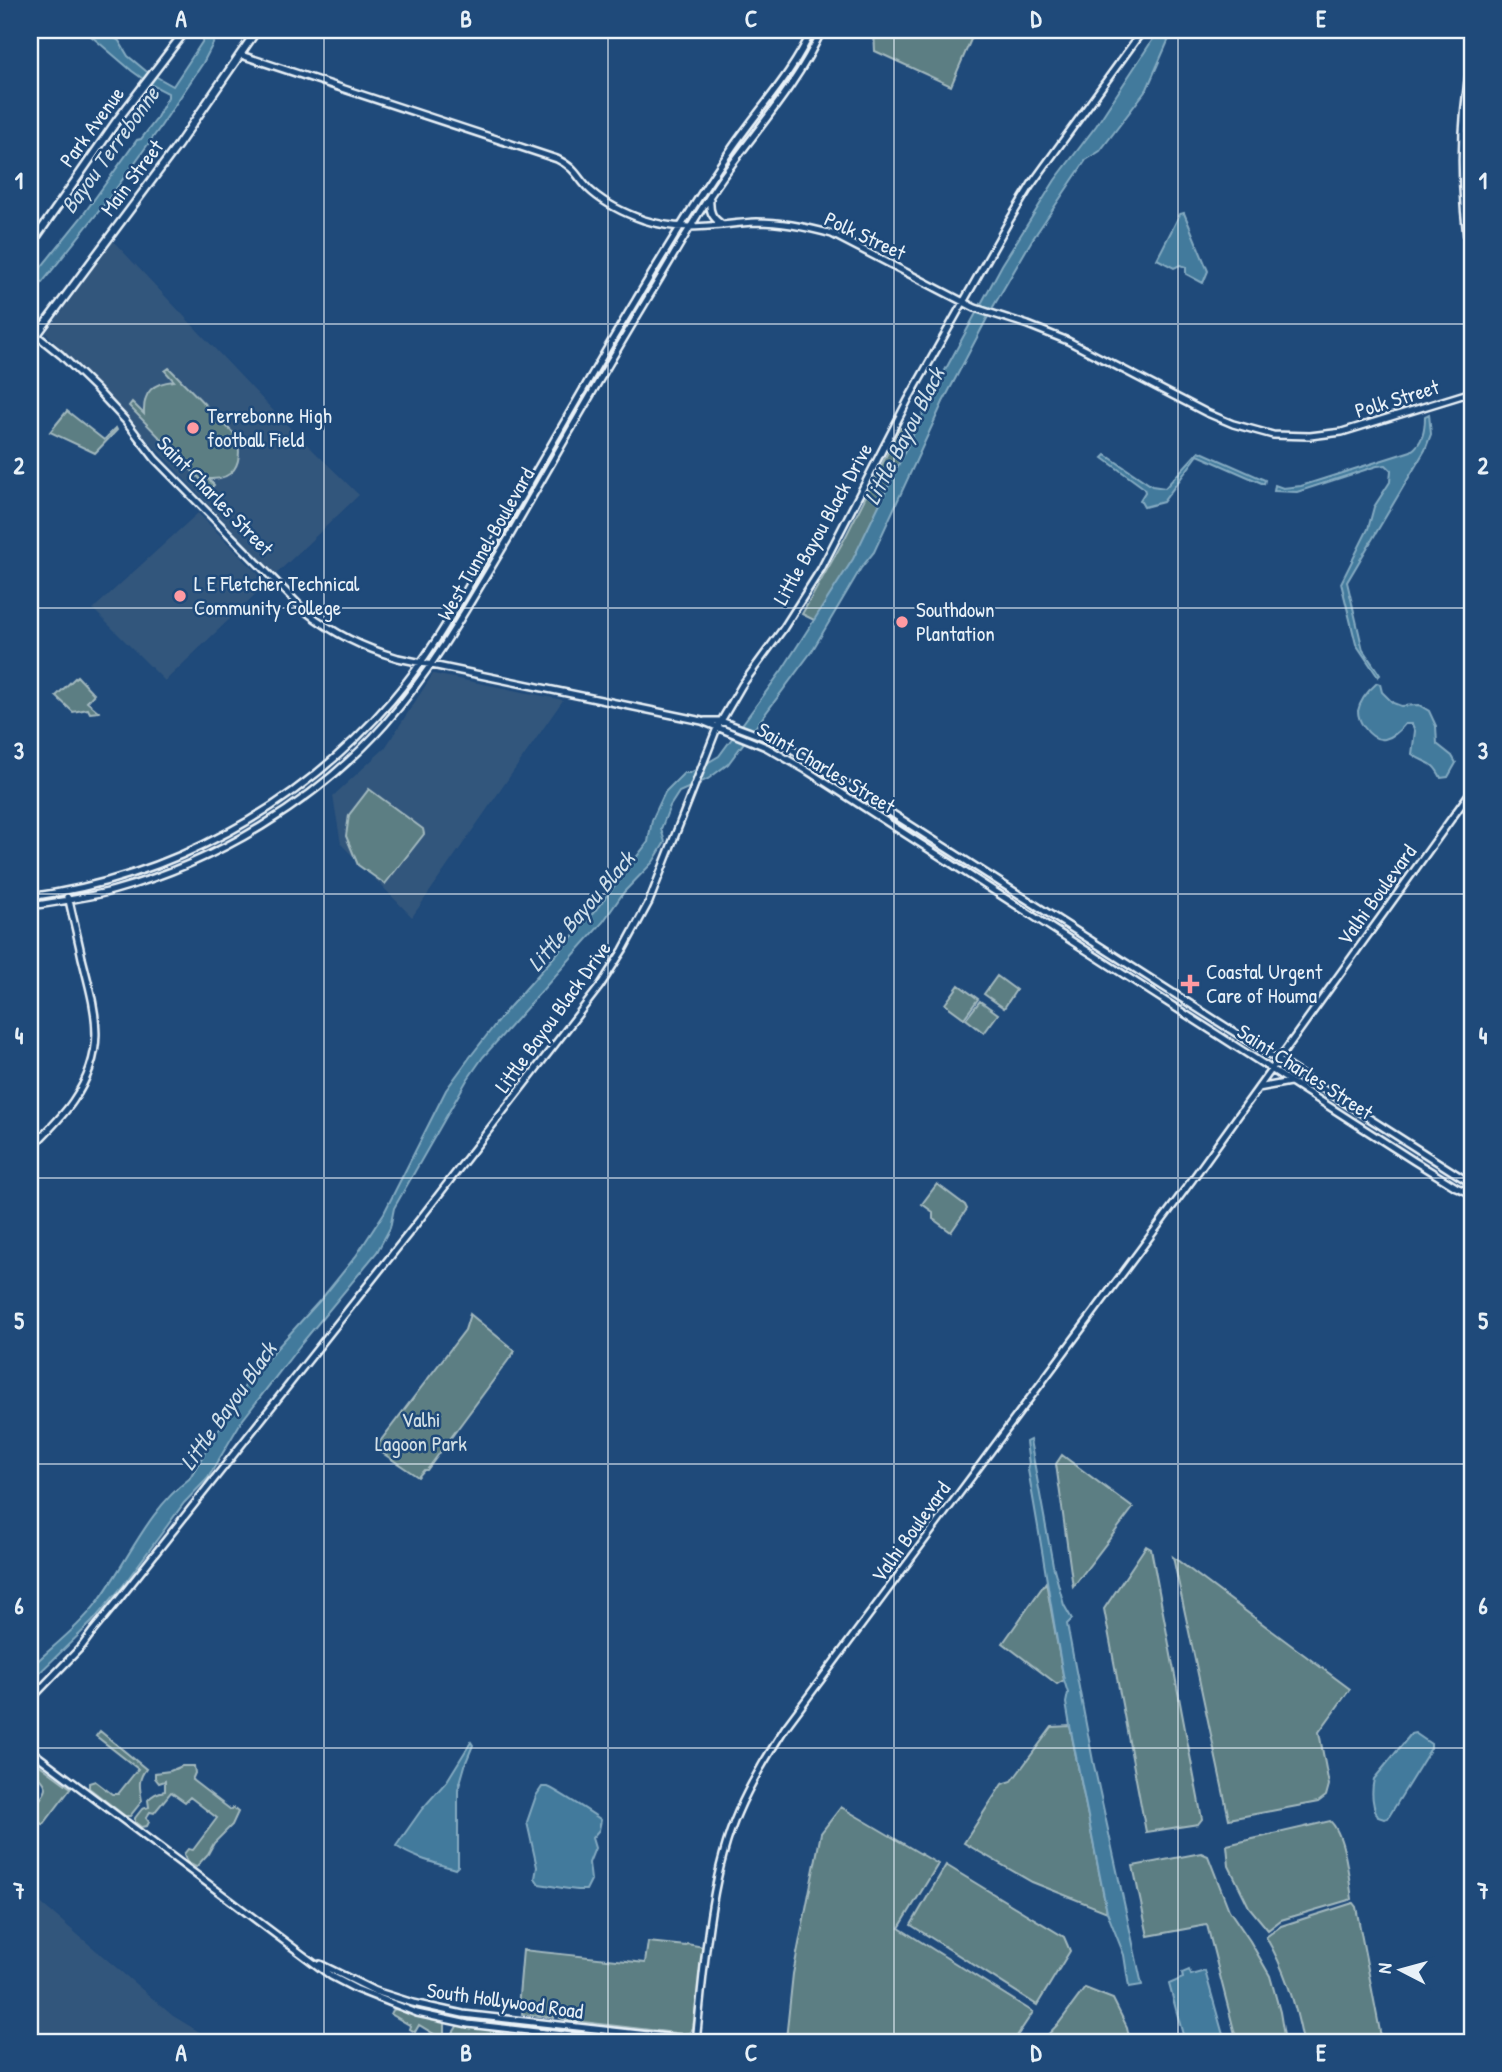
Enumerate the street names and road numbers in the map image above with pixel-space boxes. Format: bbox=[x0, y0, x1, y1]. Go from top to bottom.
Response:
street label: Park Avenue bbox=[52, 80, 131, 173]
street label: Main Street bbox=[93, 133, 170, 222]
street label: Polk Street bbox=[820, 204, 911, 267]
street label: Polk Street bbox=[1351, 372, 1443, 425]
street label: Saint Charles Street bbox=[151, 429, 281, 563]
street label: Little Bayou Black Drive bbox=[766, 438, 879, 610]
street label: West Tunnel Boulevard bbox=[430, 462, 541, 625]
street label: Saint Charles Street bbox=[752, 715, 901, 821]
street label: Valhi Boulevard bbox=[1330, 838, 1423, 951]
street label: Little Bayou Black Drive bbox=[488, 935, 617, 1098]
street label: Saint Charles Street bbox=[1232, 1017, 1379, 1127]
street label: Valhi Boulevard bbox=[864, 1475, 957, 1588]
street label: South Hollywood Road bbox=[425, 1975, 585, 2026]

